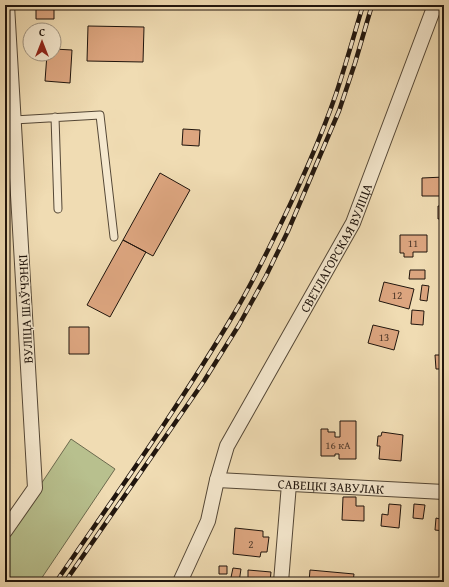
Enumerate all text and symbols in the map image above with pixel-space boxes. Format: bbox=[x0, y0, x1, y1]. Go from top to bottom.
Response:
north arrow bbox=[22, 22, 62, 62]
text: С bbox=[39, 24, 45, 40]
street label: СВЕТЛАГОРСКАЯ ВУЛІЦА bbox=[295, 181, 377, 316]
house number: 11 bbox=[408, 235, 418, 251]
street label: ВУЛІЦА ШАЎЧЭНКІ bbox=[13, 254, 38, 364]
house number: 12 bbox=[392, 287, 402, 303]
house number: 13 bbox=[379, 329, 389, 345]
house number: 16 кА bbox=[325, 437, 351, 453]
street label: САВЕЦКІ ЗАВУЛАК bbox=[277, 474, 384, 499]
house number: 2 bbox=[248, 536, 254, 552]

